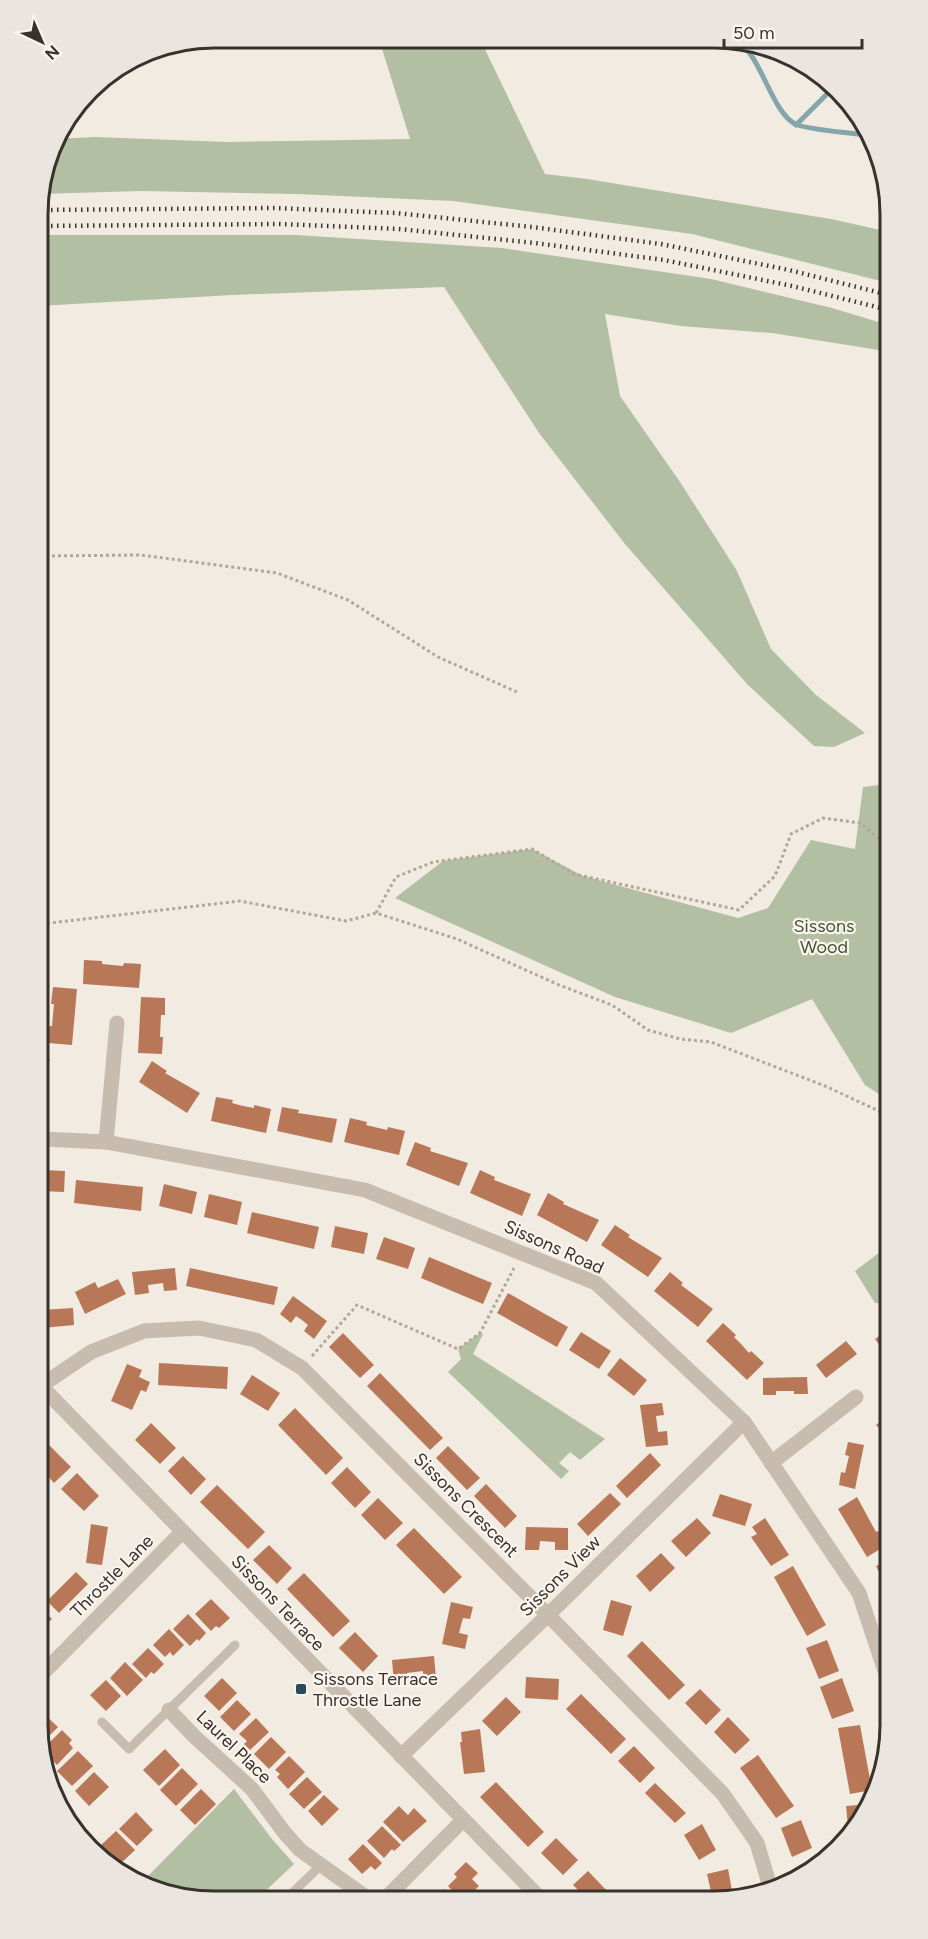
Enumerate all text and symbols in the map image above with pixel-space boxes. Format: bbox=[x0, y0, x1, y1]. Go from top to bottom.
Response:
north arrow bbox=[12, 12, 72, 72]
scale bar bbox=[724, 12, 862, 50]
text: 50 m bbox=[733, 22, 775, 44]
text: N bbox=[41, 41, 63, 64]
park label: Sissons Wood bbox=[794, 915, 854, 958]
street label: Sissons Road bbox=[501, 1215, 607, 1279]
street label: Sissons Crescent bbox=[409, 1448, 523, 1562]
street label: Throstle Lane bbox=[66, 1530, 158, 1622]
street label: Sissons View bbox=[515, 1531, 605, 1621]
street label: Sissons Terrace bbox=[227, 1550, 329, 1656]
place label: Sissons Terrace Throstle Lane bbox=[313, 1668, 438, 1711]
marker: Sissons Terrace Throstle Lane bbox=[294, 1682, 308, 1696]
street label: Laurel Place bbox=[192, 1706, 276, 1788]

